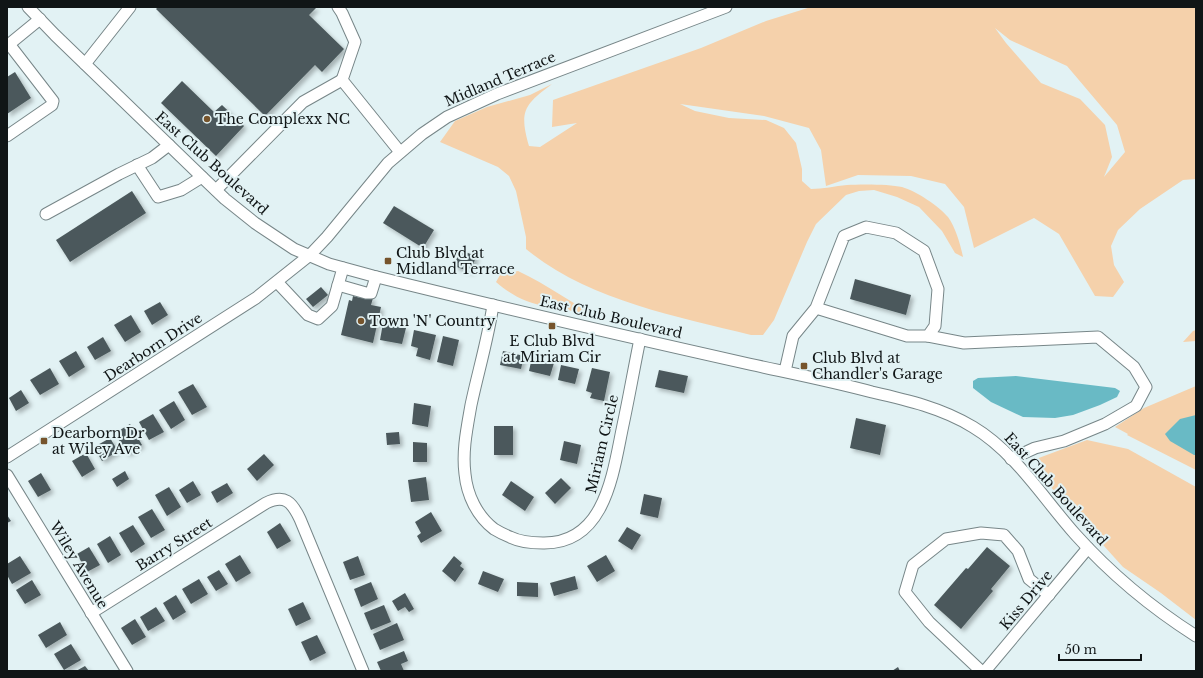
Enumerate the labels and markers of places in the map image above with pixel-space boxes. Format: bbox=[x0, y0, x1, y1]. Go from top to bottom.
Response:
place label: The Complexx NC bbox=[215, 110, 350, 128]
marker: The Complexx NC bbox=[202, 114, 212, 124]
place label: Club Blvd at Midland Terrace bbox=[396, 244, 515, 278]
marker: Club Blvd at Midland Terrace bbox=[383, 256, 393, 266]
place label: Town 'N' Country bbox=[369, 312, 496, 330]
marker: Town 'N' Country bbox=[356, 316, 366, 326]
marker: E Club Blvd at Miriam Cir bbox=[547, 321, 557, 331]
place label: E Club Blvd at Miriam Cir bbox=[503, 332, 601, 366]
place label: Club Blvd at Chandler's Garage bbox=[812, 349, 943, 383]
marker: Club Blvd at Chandler's Garage bbox=[799, 361, 809, 371]
place label: Dearborn Dr at Wiley Ave bbox=[52, 424, 145, 458]
marker: Dearborn Dr at Wiley Ave bbox=[39, 436, 49, 446]

